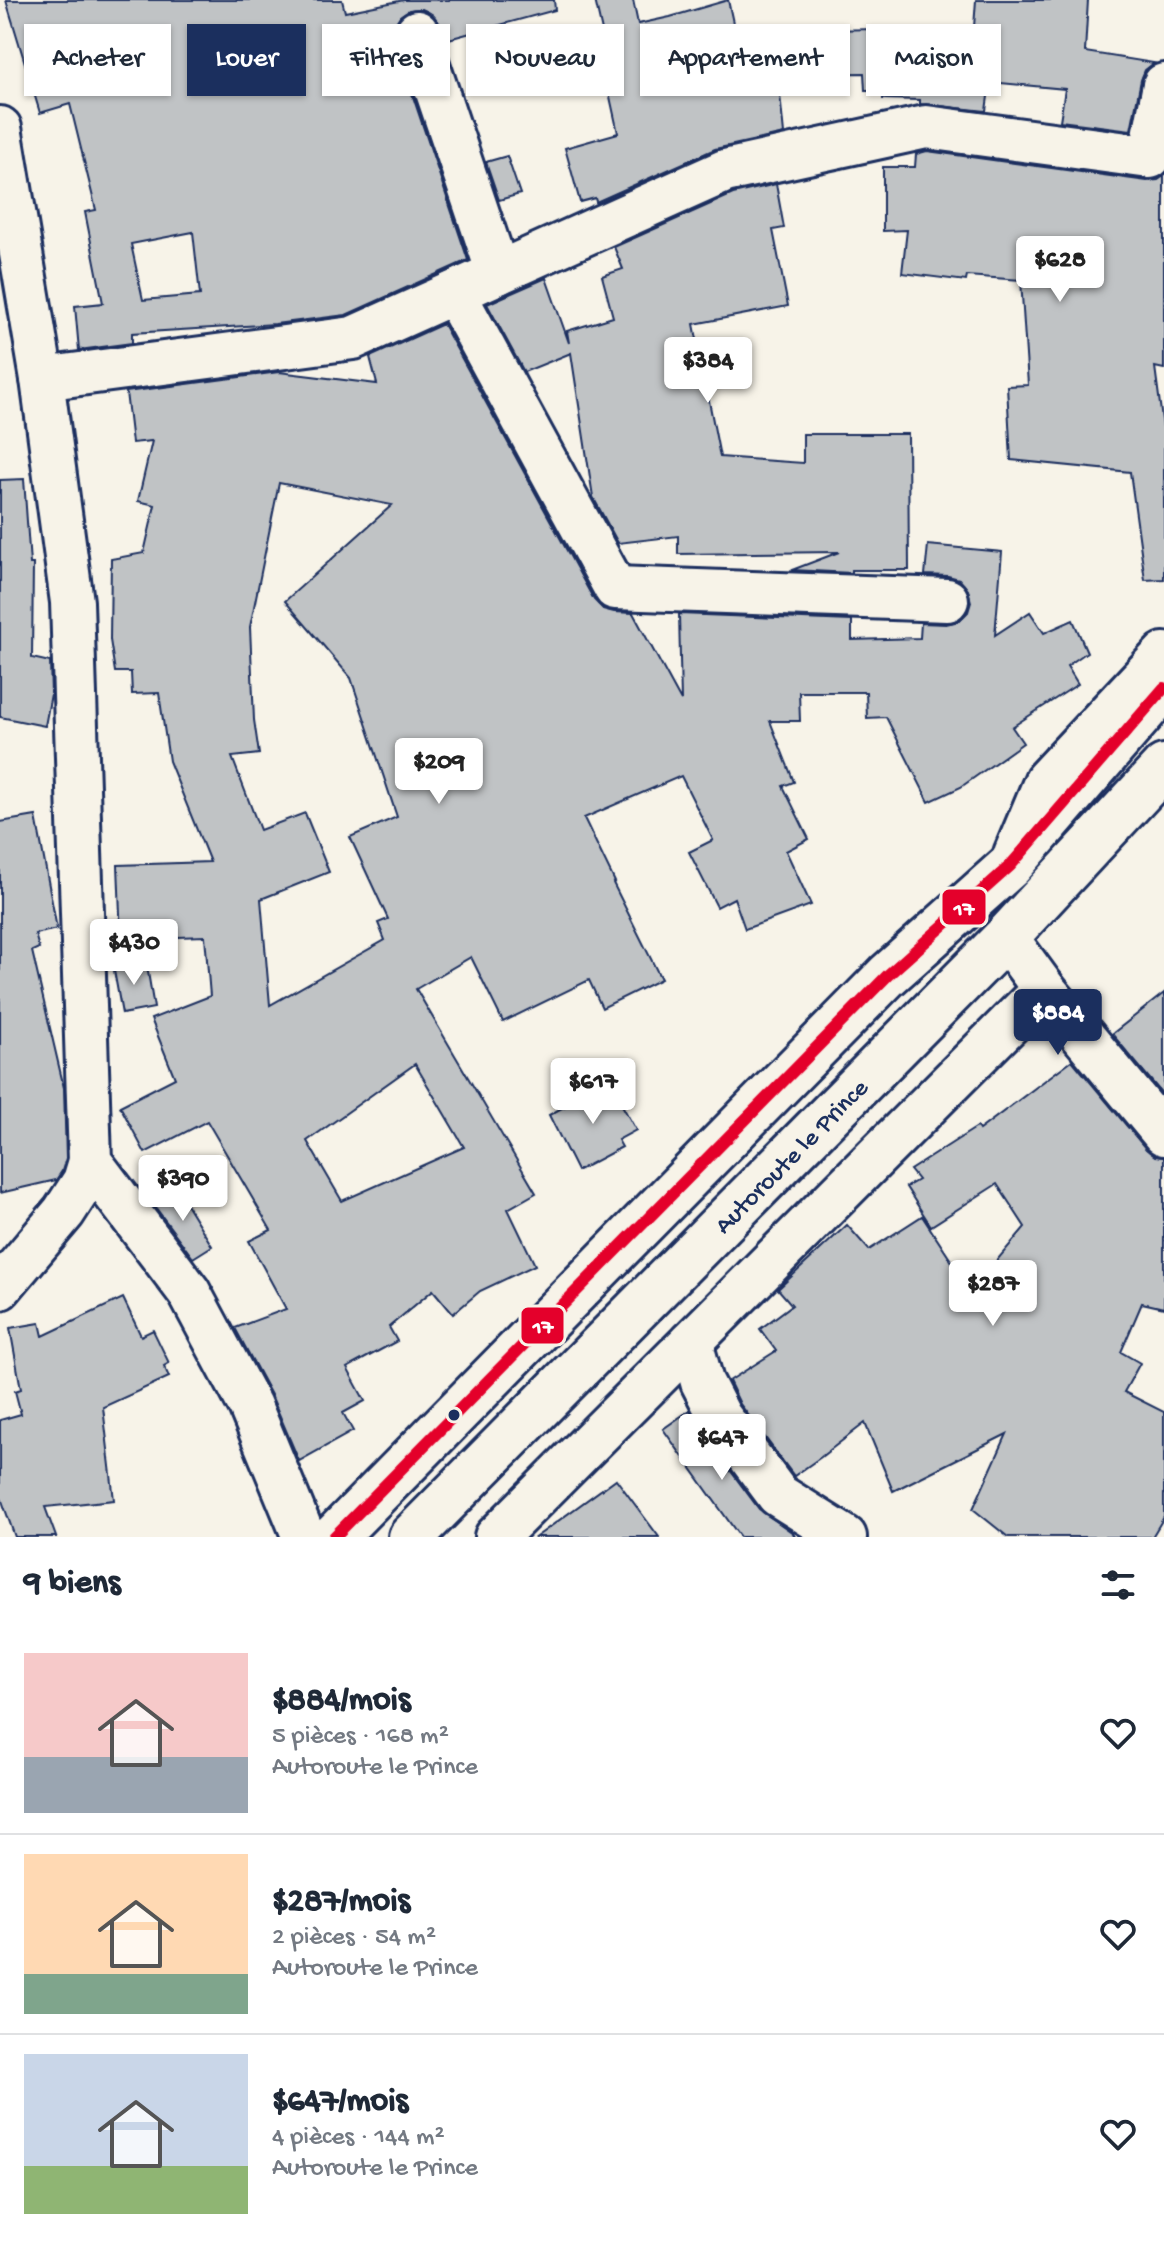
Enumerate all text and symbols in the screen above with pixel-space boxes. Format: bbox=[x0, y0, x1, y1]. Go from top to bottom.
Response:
chip: Acheter bbox=[24, 24, 171, 96]
chip: Louer bbox=[187, 24, 306, 96]
chip: Filtres bbox=[322, 24, 450, 96]
chip: Nouveau bbox=[466, 24, 624, 96]
chip: Appartement bbox=[640, 24, 850, 96]
chip: Maison bbox=[866, 24, 1001, 96]
pin: $628 bbox=[1013, 236, 1107, 304]
text: $628 bbox=[1034, 246, 1086, 277]
pin: $384 bbox=[661, 337, 755, 405]
text: $384 bbox=[682, 347, 734, 378]
pin: $209 bbox=[392, 738, 486, 806]
text: $209 bbox=[413, 748, 465, 779]
line badge: 17 bbox=[941, 888, 987, 926]
text: 17 bbox=[953, 898, 976, 924]
pin: $430 bbox=[87, 919, 181, 987]
text: $430 bbox=[108, 929, 160, 960]
pin: $884 bbox=[1011, 989, 1105, 1057]
text: $884 bbox=[1032, 999, 1084, 1030]
pin: $617 bbox=[546, 1058, 640, 1126]
text: $617 bbox=[569, 1068, 617, 1099]
street label: Autoroute le Prince bbox=[709, 1074, 877, 1242]
pin: $390 bbox=[136, 1155, 230, 1223]
text: $390 bbox=[157, 1165, 209, 1196]
pin: $287 bbox=[946, 1260, 1040, 1328]
text: $287 bbox=[967, 1270, 1019, 1301]
line badge: 17 bbox=[520, 1306, 565, 1345]
text: 17 bbox=[532, 1316, 555, 1342]
unlabelled marker bbox=[446, 1407, 462, 1423]
pin: $647 bbox=[675, 1414, 769, 1482]
text: $647 bbox=[697, 1424, 747, 1455]
icon: filters bbox=[1096, 1563, 1140, 1607]
text: 9 biens bbox=[24, 1565, 121, 1605]
text: $884/mois bbox=[272, 1682, 410, 1722]
icon: home bbox=[88, 1685, 184, 1781]
icon: heart bbox=[1096, 1711, 1140, 1755]
text: 5 pièces · 168 m² bbox=[272, 1722, 449, 1753]
text: Autoroute le Prince bbox=[272, 1753, 478, 1784]
text: $287/mois bbox=[272, 1883, 410, 1923]
icon: home bbox=[88, 1886, 184, 1982]
icon: heart bbox=[1096, 1912, 1140, 1956]
text: 2 pièces · 54 m² bbox=[272, 1923, 436, 1954]
text: Autoroute le Prince bbox=[272, 1954, 478, 1985]
text: $647/mois bbox=[272, 2083, 408, 2123]
icon: home bbox=[88, 2086, 184, 2182]
icon: heart bbox=[1096, 2112, 1140, 2156]
text: 4 pièces · 144 m² bbox=[272, 2123, 445, 2154]
text: Autoroute le Prince bbox=[272, 2154, 478, 2185]

